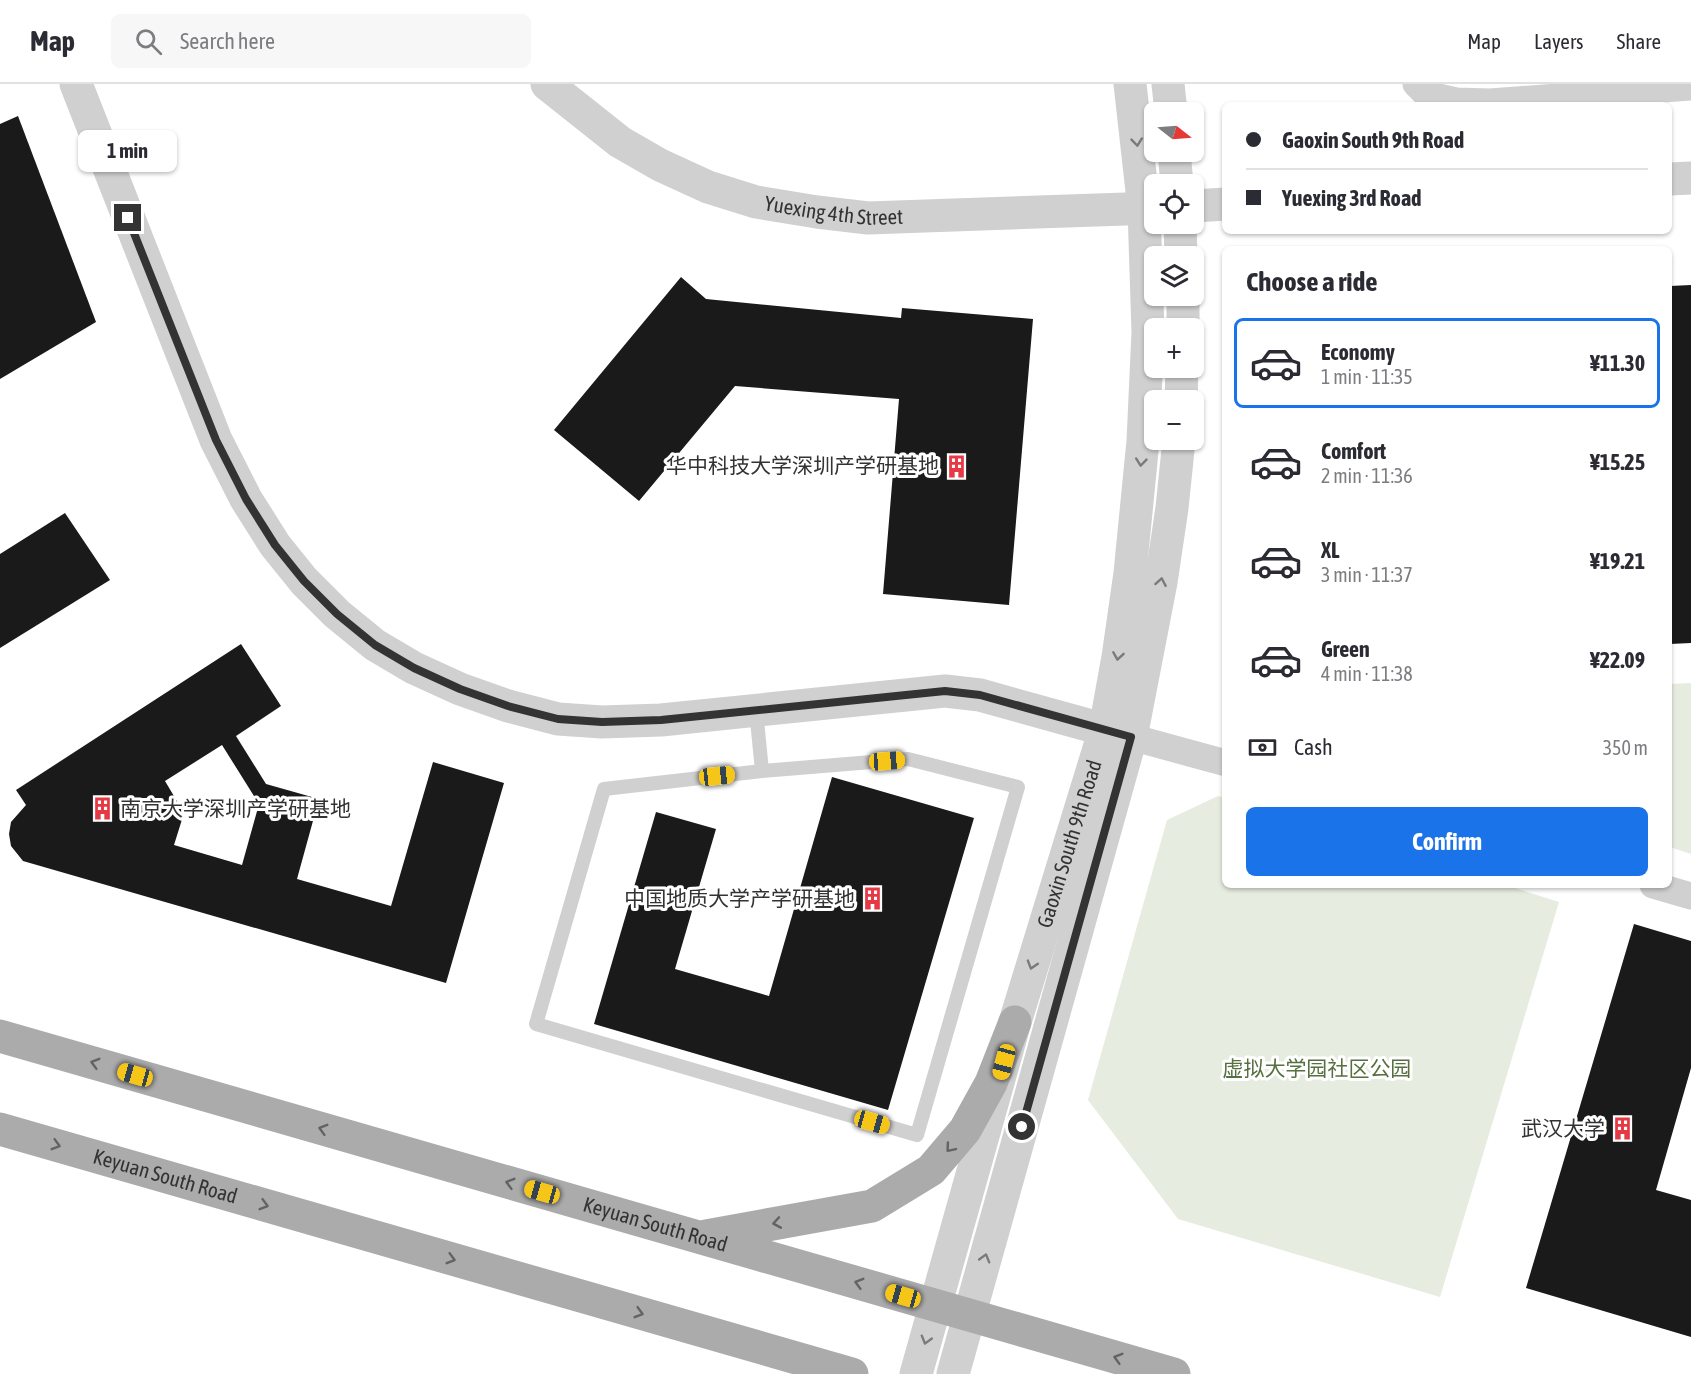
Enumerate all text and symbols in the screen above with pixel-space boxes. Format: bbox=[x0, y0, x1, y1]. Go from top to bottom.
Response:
search box bbox=[111, 14, 531, 68]
text: Map bbox=[30, 25, 75, 57]
icon: search bbox=[132, 25, 165, 58]
text: Search here bbox=[180, 28, 275, 54]
text: Map bbox=[1467, 29, 1501, 53]
text: Layers bbox=[1534, 29, 1584, 53]
text: Share bbox=[1617, 29, 1661, 53]
north arrow bbox=[1144, 102, 1204, 162]
map controls bbox=[1144, 102, 1204, 450]
text: Gaoxin South 9th Road bbox=[1282, 127, 1464, 153]
callout: 1 min bbox=[78, 131, 178, 173]
one-way arrow bbox=[1130, 138, 1143, 147]
text: 1 min bbox=[107, 139, 148, 162]
button: locate bbox=[1144, 174, 1204, 234]
text: Yuexing 3rd Road bbox=[1282, 185, 1422, 211]
street label: Yuexing 4th Street bbox=[763, 191, 903, 229]
route end bbox=[114, 204, 141, 231]
button: layers bbox=[1144, 246, 1204, 306]
text: Choose a ride bbox=[1246, 266, 1378, 297]
button: + bbox=[1144, 318, 1204, 378]
icon: car bbox=[1249, 336, 1303, 390]
text: Economy bbox=[1321, 339, 1395, 365]
text: ¥11.30 bbox=[1590, 350, 1645, 376]
text: 1 min · 11:35 bbox=[1321, 365, 1413, 388]
button: − bbox=[1144, 390, 1204, 450]
icon: car bbox=[1249, 435, 1303, 489]
text: Comfort bbox=[1321, 438, 1386, 464]
text: ¥15.25 bbox=[1590, 449, 1645, 475]
place label: 华中科技大学深圳产学研基地 bbox=[666, 453, 939, 477]
building icon: 华中科技大学深圳产学研基地 bbox=[944, 453, 970, 479]
one-way arrow bbox=[1135, 458, 1148, 467]
text: 2 min · 11:36 bbox=[1321, 464, 1413, 487]
icon: car bbox=[1249, 534, 1303, 588]
text: XL bbox=[1321, 537, 1339, 563]
text: ¥19.21 bbox=[1590, 548, 1645, 574]
text: 3 min · 11:37 bbox=[1321, 563, 1413, 586]
one-way arrow bbox=[1154, 578, 1167, 588]
icon: car bbox=[1249, 633, 1303, 687]
text: Green bbox=[1321, 636, 1370, 662]
text: ¥22.09 bbox=[1590, 647, 1645, 673]
one-way arrow bbox=[1112, 651, 1125, 661]
text: 4 min · 11:38 bbox=[1321, 662, 1413, 685]
icon: cash bbox=[1246, 731, 1279, 764]
text: Cash bbox=[1294, 734, 1333, 760]
text: 350 m bbox=[1603, 736, 1648, 759]
car bbox=[868, 751, 906, 771]
street label: Gaoxin South 9th Road bbox=[1032, 757, 1106, 930]
car bbox=[698, 765, 736, 787]
building icon: 南京大学深圳产学研基地 bbox=[89, 796, 115, 822]
place label: 南京大学深圳产学研基地 bbox=[120, 796, 351, 820]
button: Confirm bbox=[1246, 807, 1648, 876]
place label: 中国地质大学产学研基地 bbox=[624, 886, 855, 910]
building icon: 中国地质大学产学研基地 bbox=[860, 886, 886, 912]
one-way arrow bbox=[1027, 959, 1039, 970]
car bbox=[991, 1042, 1017, 1082]
park label: 虚拟大学园社区公园 bbox=[1223, 1056, 1412, 1080]
one-way arrow bbox=[90, 1058, 101, 1070]
car bbox=[115, 1061, 155, 1089]
car bbox=[852, 1108, 892, 1136]
route start bbox=[1008, 1113, 1035, 1140]
place label: 武汉大学 bbox=[1521, 1116, 1605, 1140]
building icon: 武汉大学 bbox=[1610, 1116, 1636, 1142]
one-way arrow bbox=[318, 1124, 329, 1136]
one-way arrow bbox=[50, 1138, 61, 1150]
one-way arrow bbox=[946, 1141, 957, 1152]
street label: Keyuan South Road bbox=[91, 1143, 240, 1208]
one-way arrow bbox=[505, 1178, 516, 1190]
car bbox=[522, 1178, 562, 1206]
street label: Keyuan South Road bbox=[581, 1192, 731, 1256]
one-way arrow bbox=[259, 1197, 269, 1210]
one-way arrow bbox=[772, 1216, 782, 1229]
one-way arrow bbox=[446, 1251, 456, 1264]
one-way arrow bbox=[978, 1254, 991, 1264]
one-way arrow bbox=[854, 1278, 865, 1290]
car bbox=[883, 1282, 923, 1310]
one-way arrow bbox=[633, 1305, 643, 1318]
one-way arrow bbox=[921, 1334, 933, 1345]
one-way arrow bbox=[1113, 1353, 1124, 1365]

